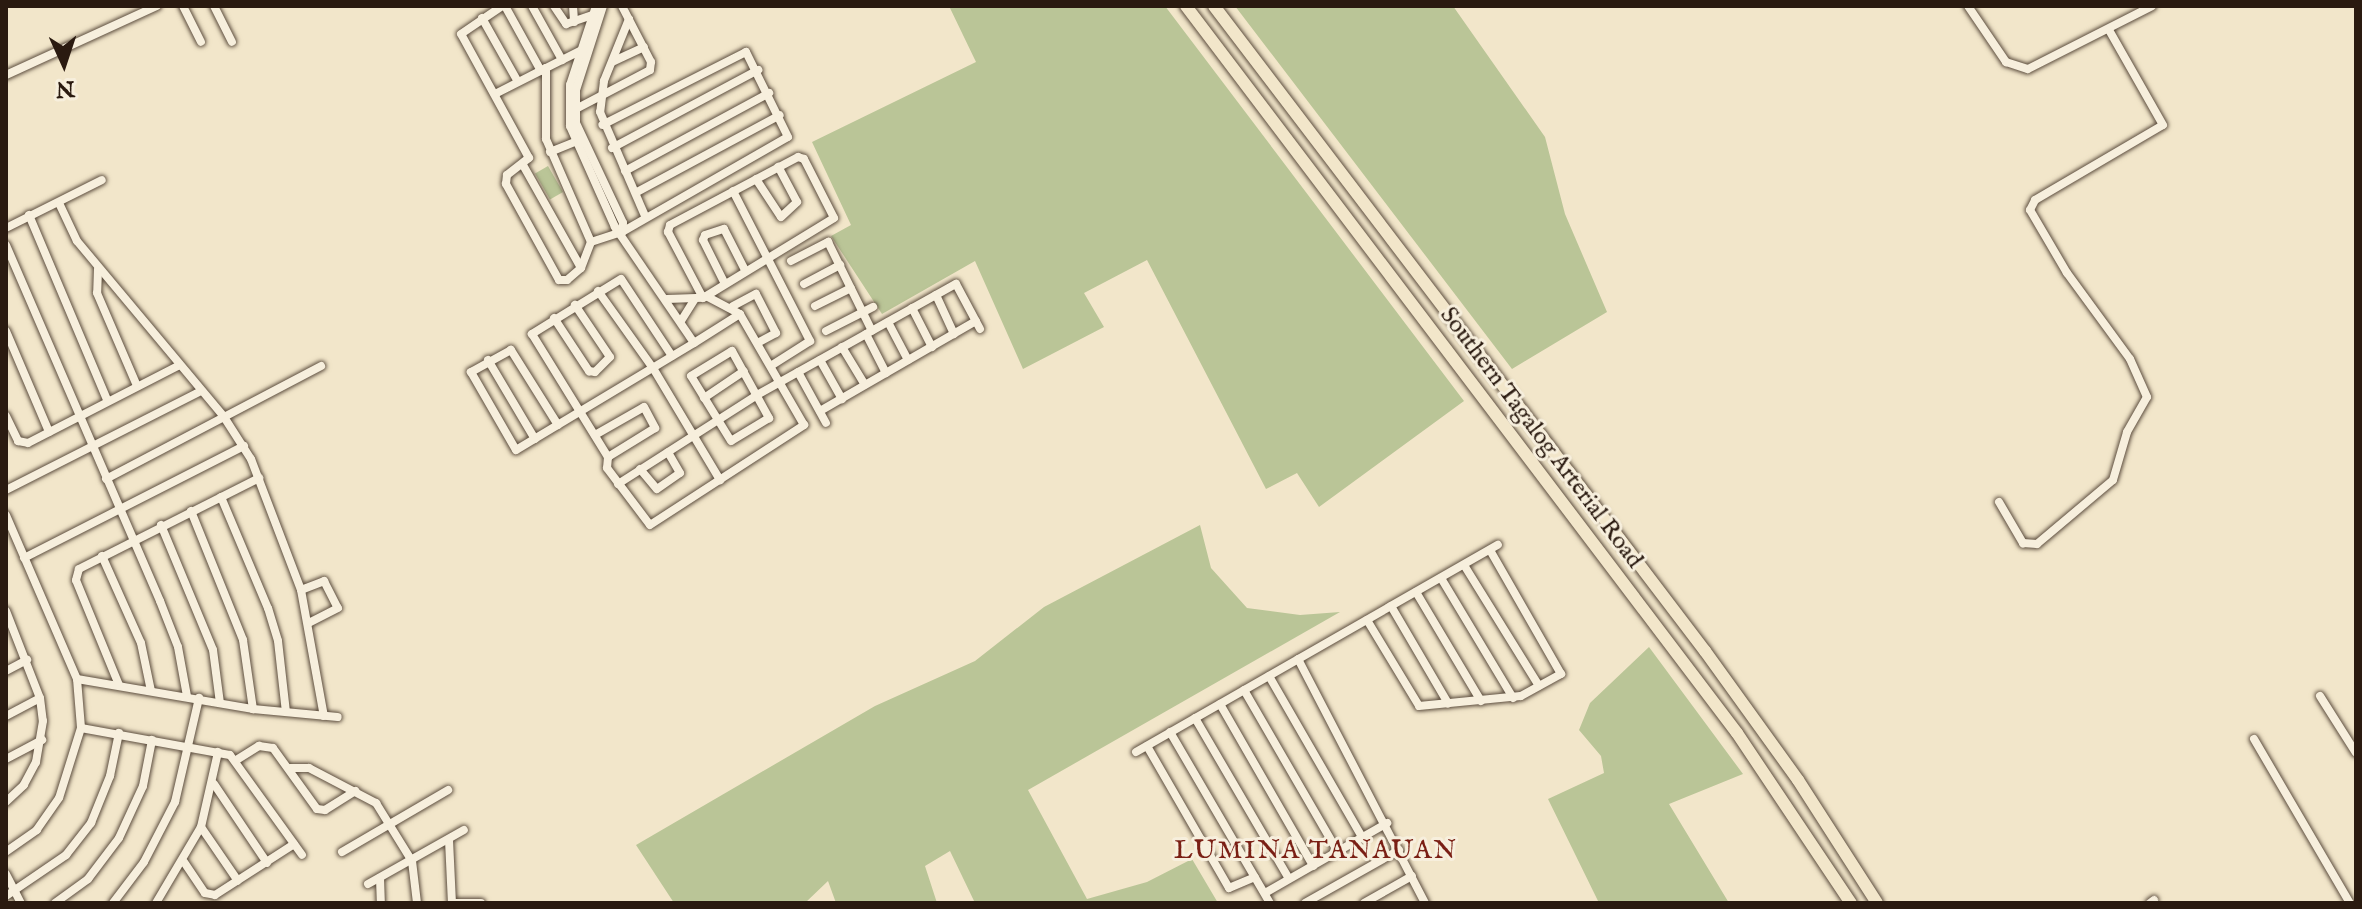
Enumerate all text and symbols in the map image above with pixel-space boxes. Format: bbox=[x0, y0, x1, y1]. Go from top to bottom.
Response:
north arrow bbox=[24, 24, 104, 104]
text: N bbox=[55, 73, 76, 102]
street label: Southern Tagalog Arterial Road bbox=[1433, 302, 1649, 574]
district label: LUMINA TANAUAN bbox=[1174, 835, 1458, 867]

